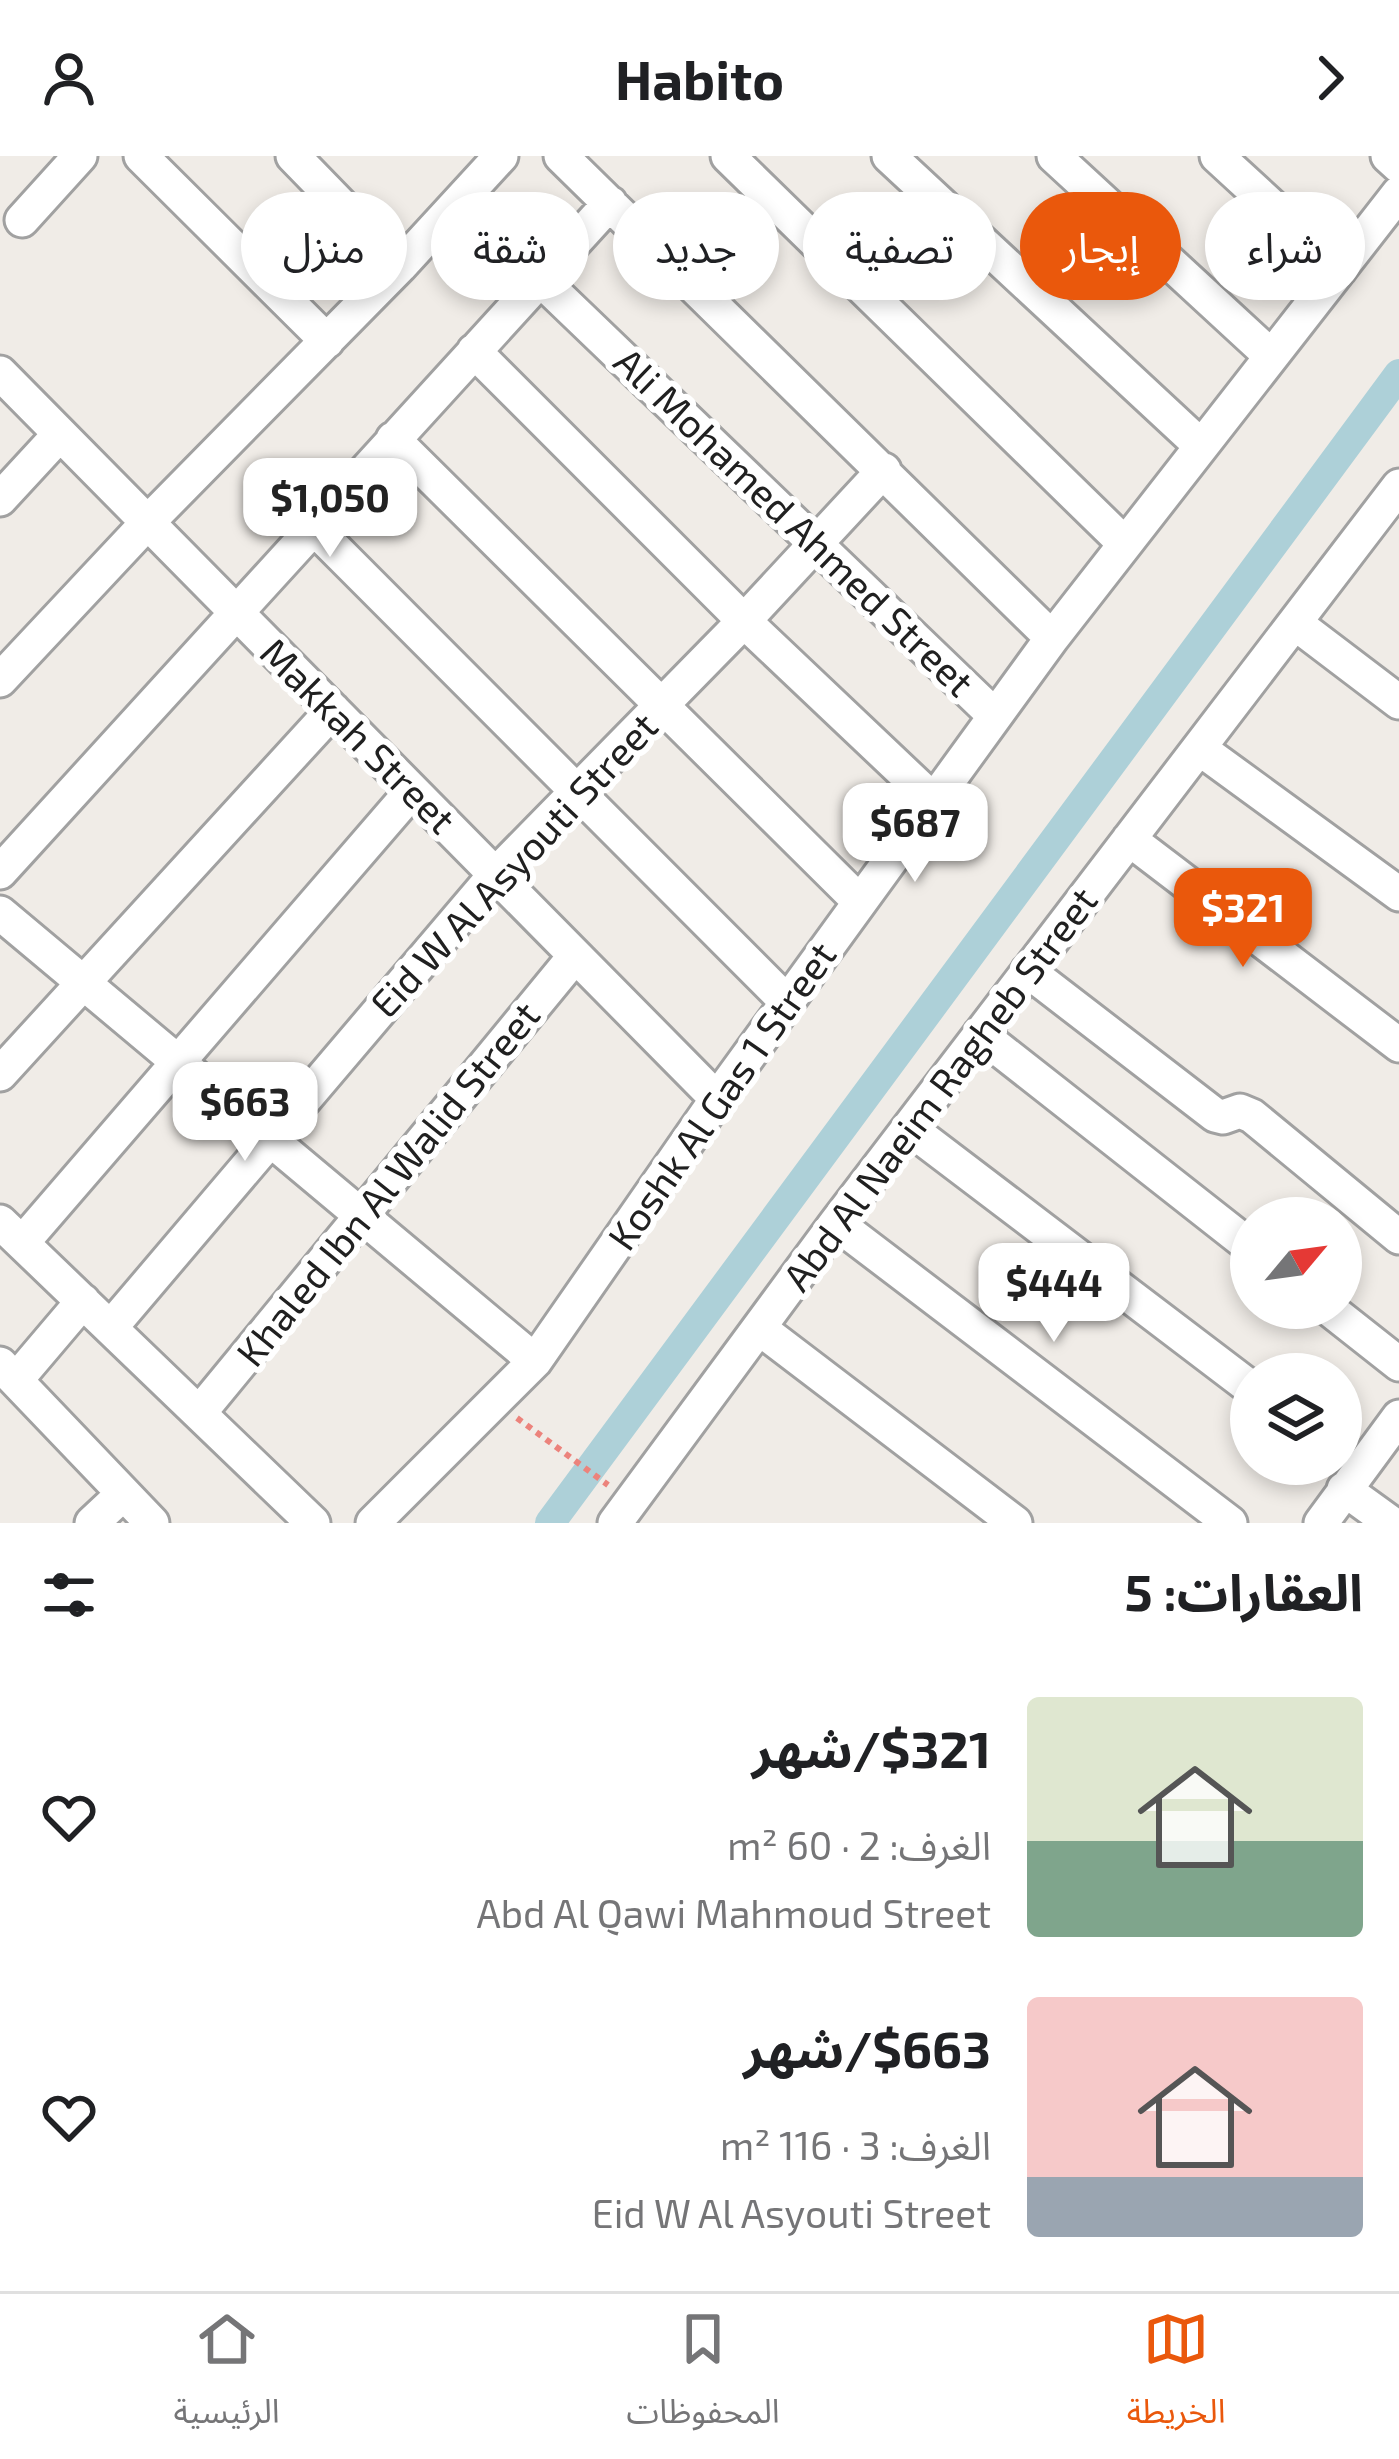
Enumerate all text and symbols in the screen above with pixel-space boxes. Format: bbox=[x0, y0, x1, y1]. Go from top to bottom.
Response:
icon: person bbox=[36, 45, 102, 111]
icon: forward bbox=[1297, 45, 1363, 111]
text: Habito bbox=[615, 46, 784, 111]
chip: منزل bbox=[241, 192, 407, 300]
chip: شقة bbox=[431, 192, 589, 300]
chip: جديد bbox=[613, 192, 779, 300]
chip: تصفية bbox=[803, 192, 996, 300]
chip: إيجار bbox=[1020, 192, 1181, 300]
chip: شراء bbox=[1205, 192, 1365, 300]
street label: Ali Mohamed Ahmed Street bbox=[606, 337, 984, 705]
pin: $1,050 bbox=[232, 458, 428, 560]
text: $1,050 bbox=[270, 473, 390, 520]
street label: Makkah Street bbox=[252, 628, 466, 842]
street label: Eid W Al Asyouti Street bbox=[360, 702, 666, 1026]
pin: $687 bbox=[844, 783, 986, 885]
text: $687 bbox=[870, 798, 960, 845]
pin: $321 bbox=[1172, 868, 1314, 970]
street label: Abd Al Naeim Ragheb Street bbox=[772, 877, 1106, 1299]
text: $321 bbox=[1201, 883, 1285, 930]
street label: Koshk Al Gas 1 Street bbox=[597, 932, 845, 1258]
street label: Khaled Ibn Al Walid Street bbox=[225, 991, 548, 1375]
pin: $663 bbox=[174, 1062, 316, 1164]
text: $663 bbox=[200, 1077, 290, 1124]
north arrow bbox=[1230, 1197, 1362, 1329]
map controls bbox=[1230, 1197, 1362, 1485]
pin: $444 bbox=[983, 1243, 1125, 1345]
text: $444 bbox=[1005, 1258, 1103, 1305]
button: layers bbox=[1230, 1353, 1362, 1485]
text: العقارات: 5 bbox=[1125, 1560, 1363, 1621]
icon: filters bbox=[36, 1562, 102, 1628]
text: $321/شهر bbox=[752, 1717, 991, 1778]
icon: home bbox=[1123, 1745, 1267, 1889]
icon: heart bbox=[36, 1784, 102, 1850]
text: الغرف: 2 · 60 m² bbox=[727, 1821, 991, 1868]
text: Abd Al Qawi Mahmoud Street bbox=[477, 1889, 991, 1936]
text: $663/شهر bbox=[744, 2017, 991, 2078]
icon: home bbox=[1123, 2045, 1267, 2189]
icon: heart bbox=[36, 2084, 102, 2150]
text: الغرف: 3 · 116 m² bbox=[720, 2121, 991, 2168]
text: Eid W Al Asyouti Street bbox=[592, 2189, 991, 2236]
tab: الرئيسية bbox=[173, 2306, 280, 2447]
tab: المحفوظات bbox=[627, 2306, 780, 2447]
tab: الخريطة bbox=[1127, 2306, 1226, 2447]

